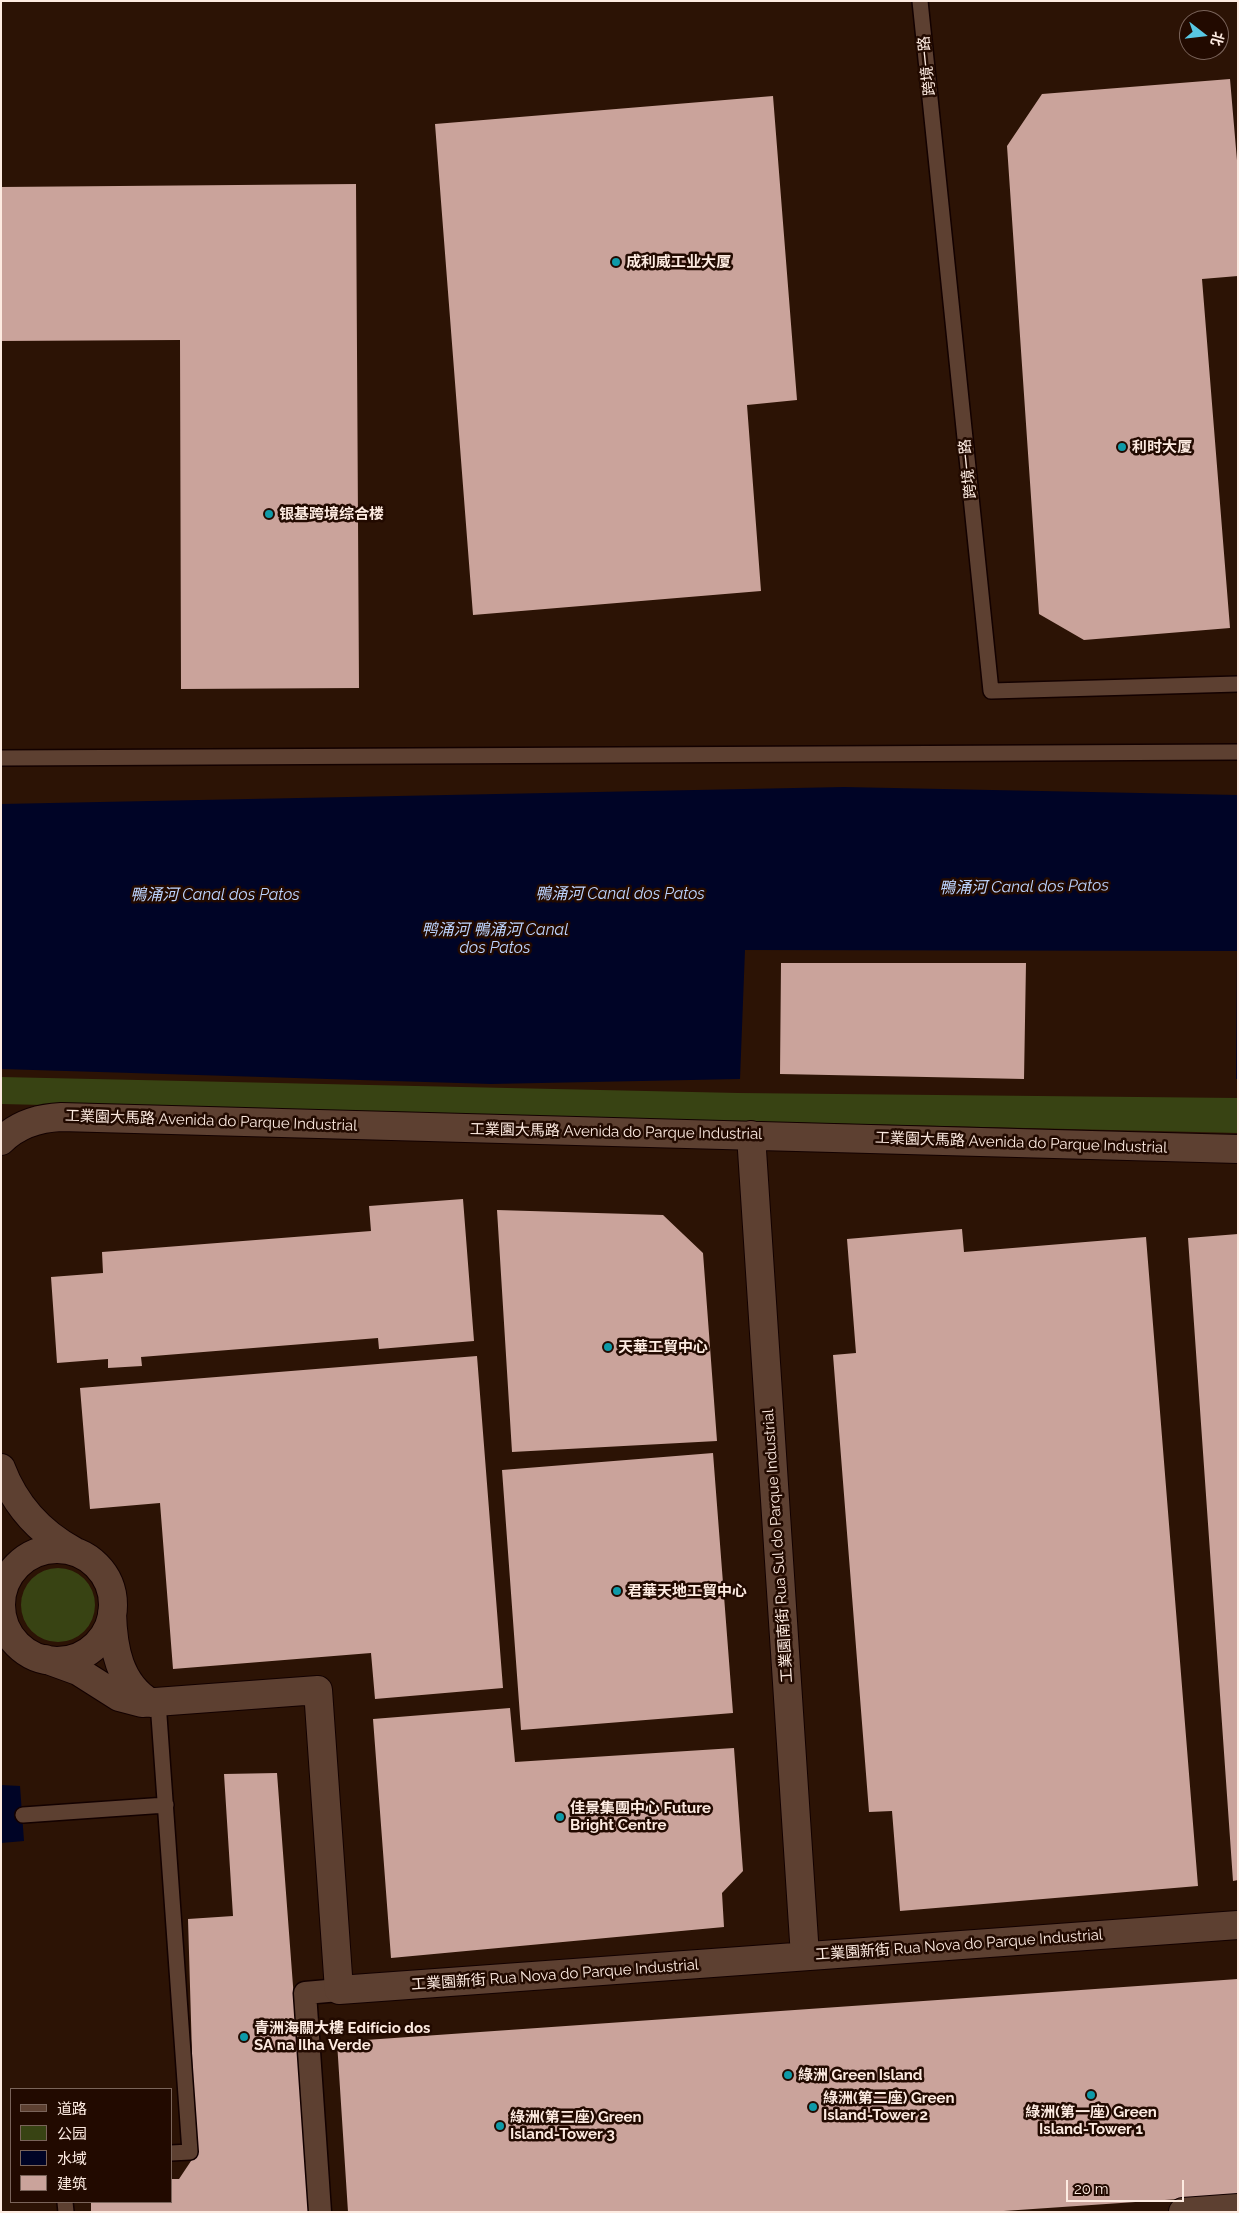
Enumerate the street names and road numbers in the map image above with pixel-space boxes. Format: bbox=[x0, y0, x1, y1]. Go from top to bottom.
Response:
street label: 跨境一路 bbox=[915, 35, 939, 97]
street label: 跨境一路 bbox=[956, 438, 980, 500]
street label: 工業園大馬路 Avenida do Parque Industrial bbox=[65, 1107, 357, 1135]
street label: 工業園大馬路 Avenida do Parque Industrial bbox=[470, 1120, 762, 1144]
street label: 工業園大馬路 Avenida do Parque Industrial bbox=[875, 1129, 1167, 1157]
street label: 工業園南街 Rua Sul do Parque Industrial bbox=[759, 1408, 797, 1684]
street label: 工業園新街 Rua Nova do Parque Industrial bbox=[815, 1926, 1103, 1964]
street label: 工業園新街 Rua Nova do Parque Industrial bbox=[411, 1956, 699, 1994]

